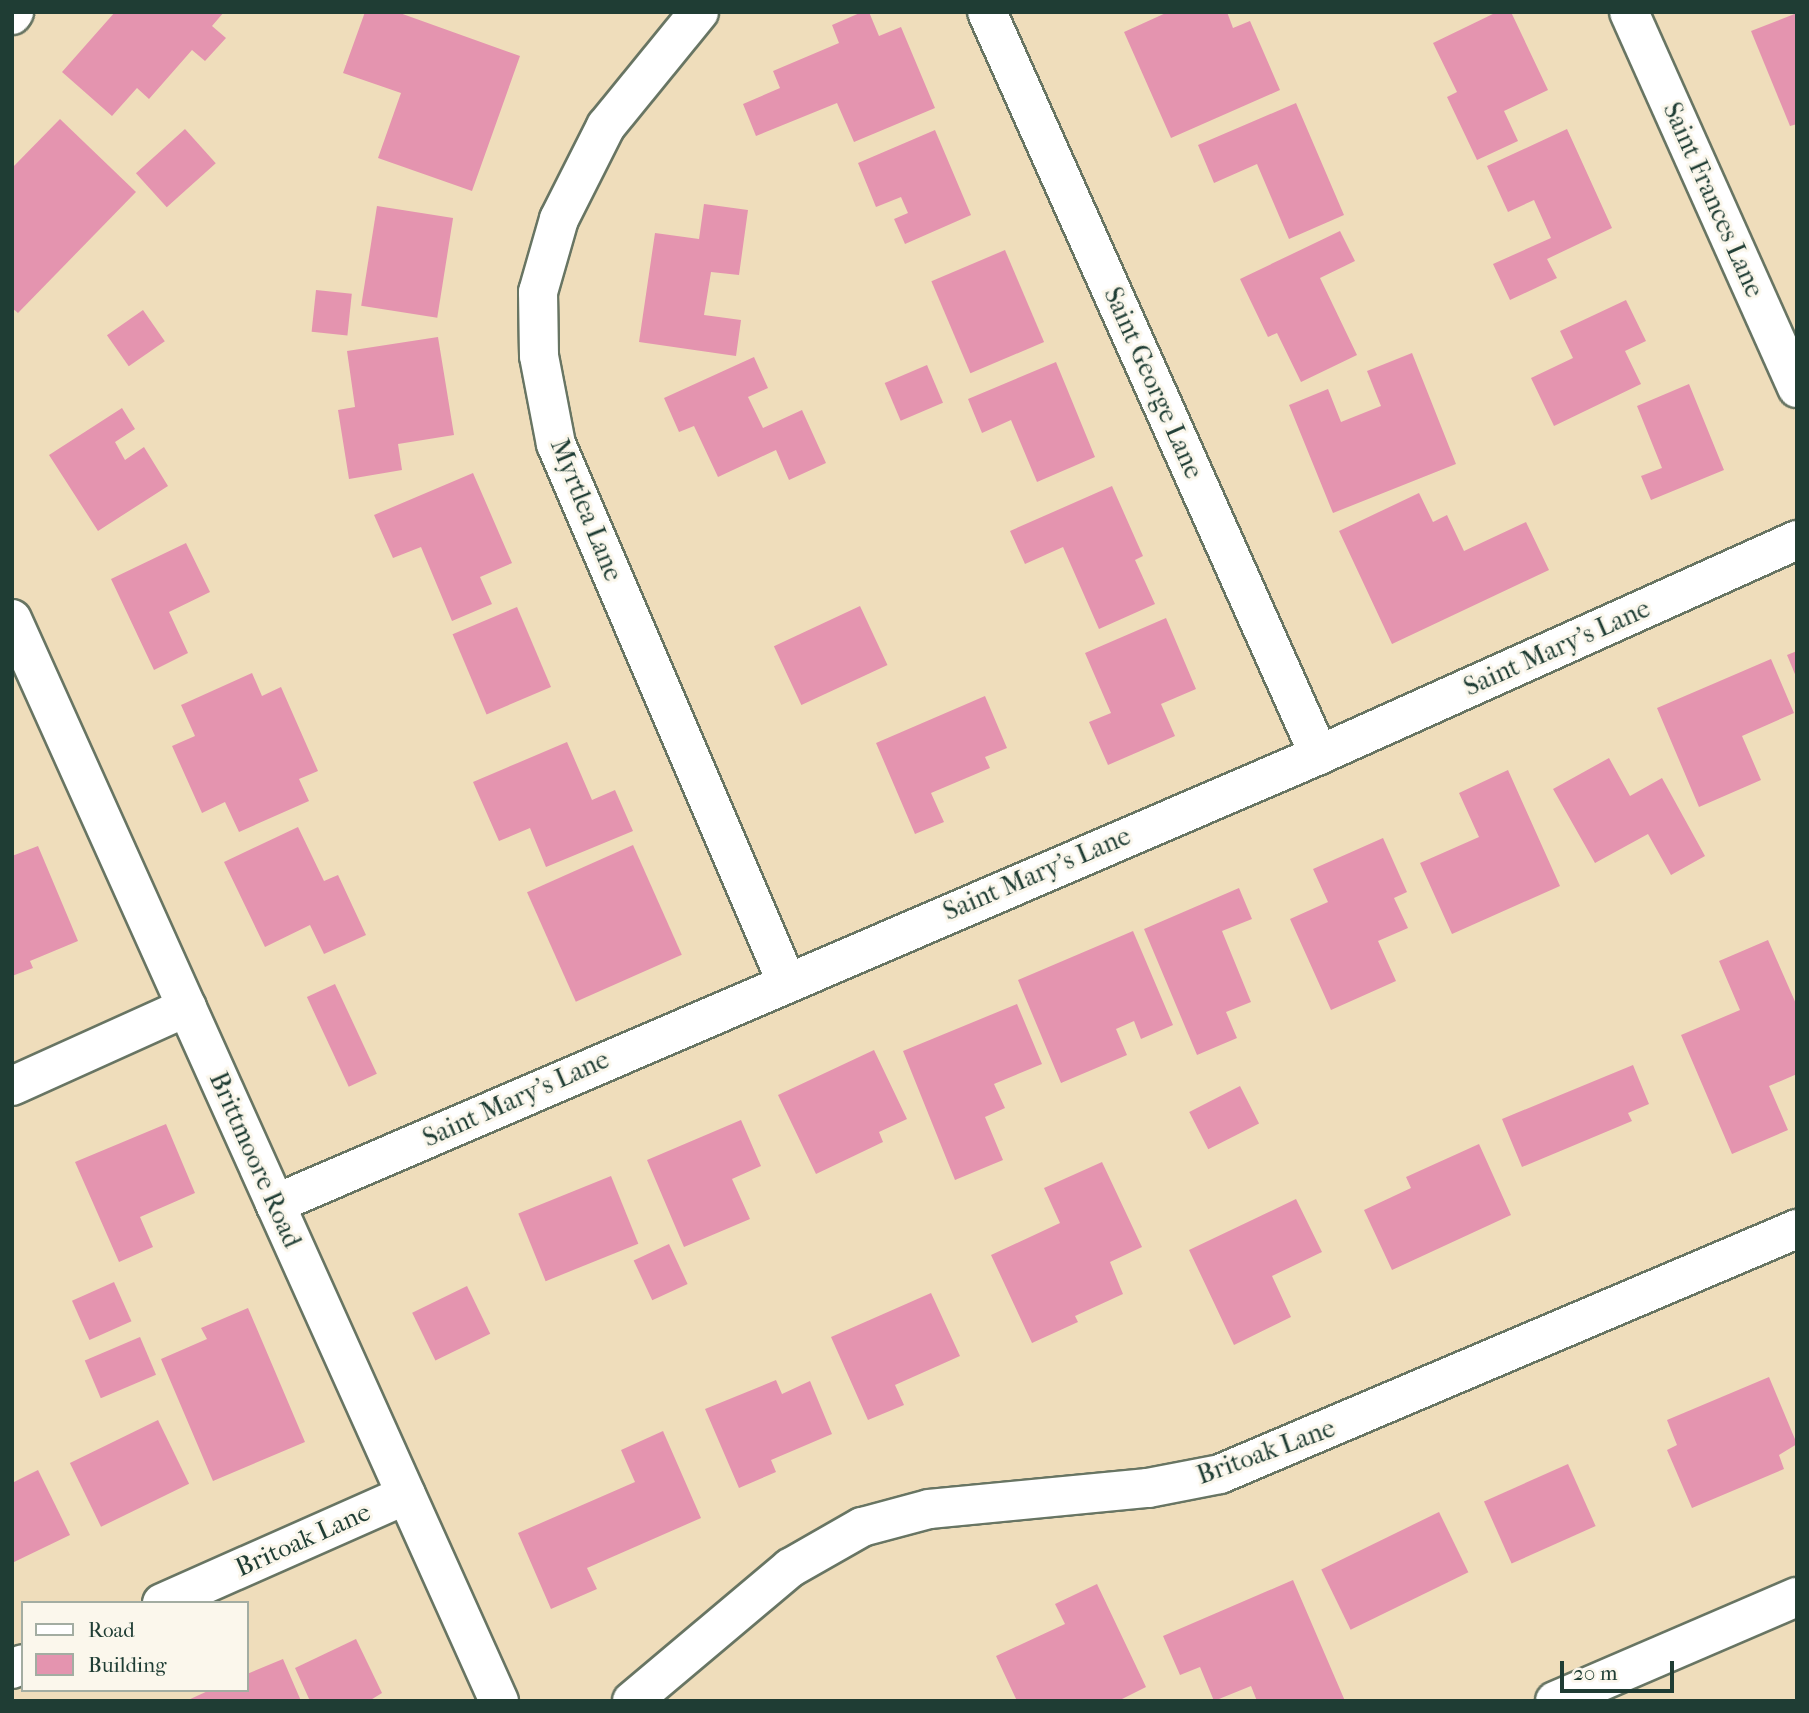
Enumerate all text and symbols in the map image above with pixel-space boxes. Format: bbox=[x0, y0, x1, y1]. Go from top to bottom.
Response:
street label: Saint Frances Lane bbox=[1656, 98, 1770, 302]
street label: Saint George Lane bbox=[1097, 283, 1209, 483]
street label: Myrtlea Lane bbox=[543, 434, 629, 586]
street label: Saint Mary's Lane bbox=[1459, 593, 1655, 703]
street label: Saint Mary's Lane bbox=[939, 820, 1135, 928]
street label: Saint Mary's Lane bbox=[418, 1044, 614, 1154]
street label: Brittmoore Road bbox=[202, 1067, 308, 1253]
street label: Britoak Lane bbox=[1193, 1413, 1339, 1491]
street label: Britoak Lane bbox=[231, 1496, 375, 1584]
legend bbox=[21, 1601, 248, 1692]
text: Road bbox=[88, 1618, 135, 1642]
scale bar bbox=[1564, 1646, 1678, 1690]
text: Building bbox=[88, 1653, 166, 1677]
text: 20 m bbox=[1573, 1661, 1617, 1685]

